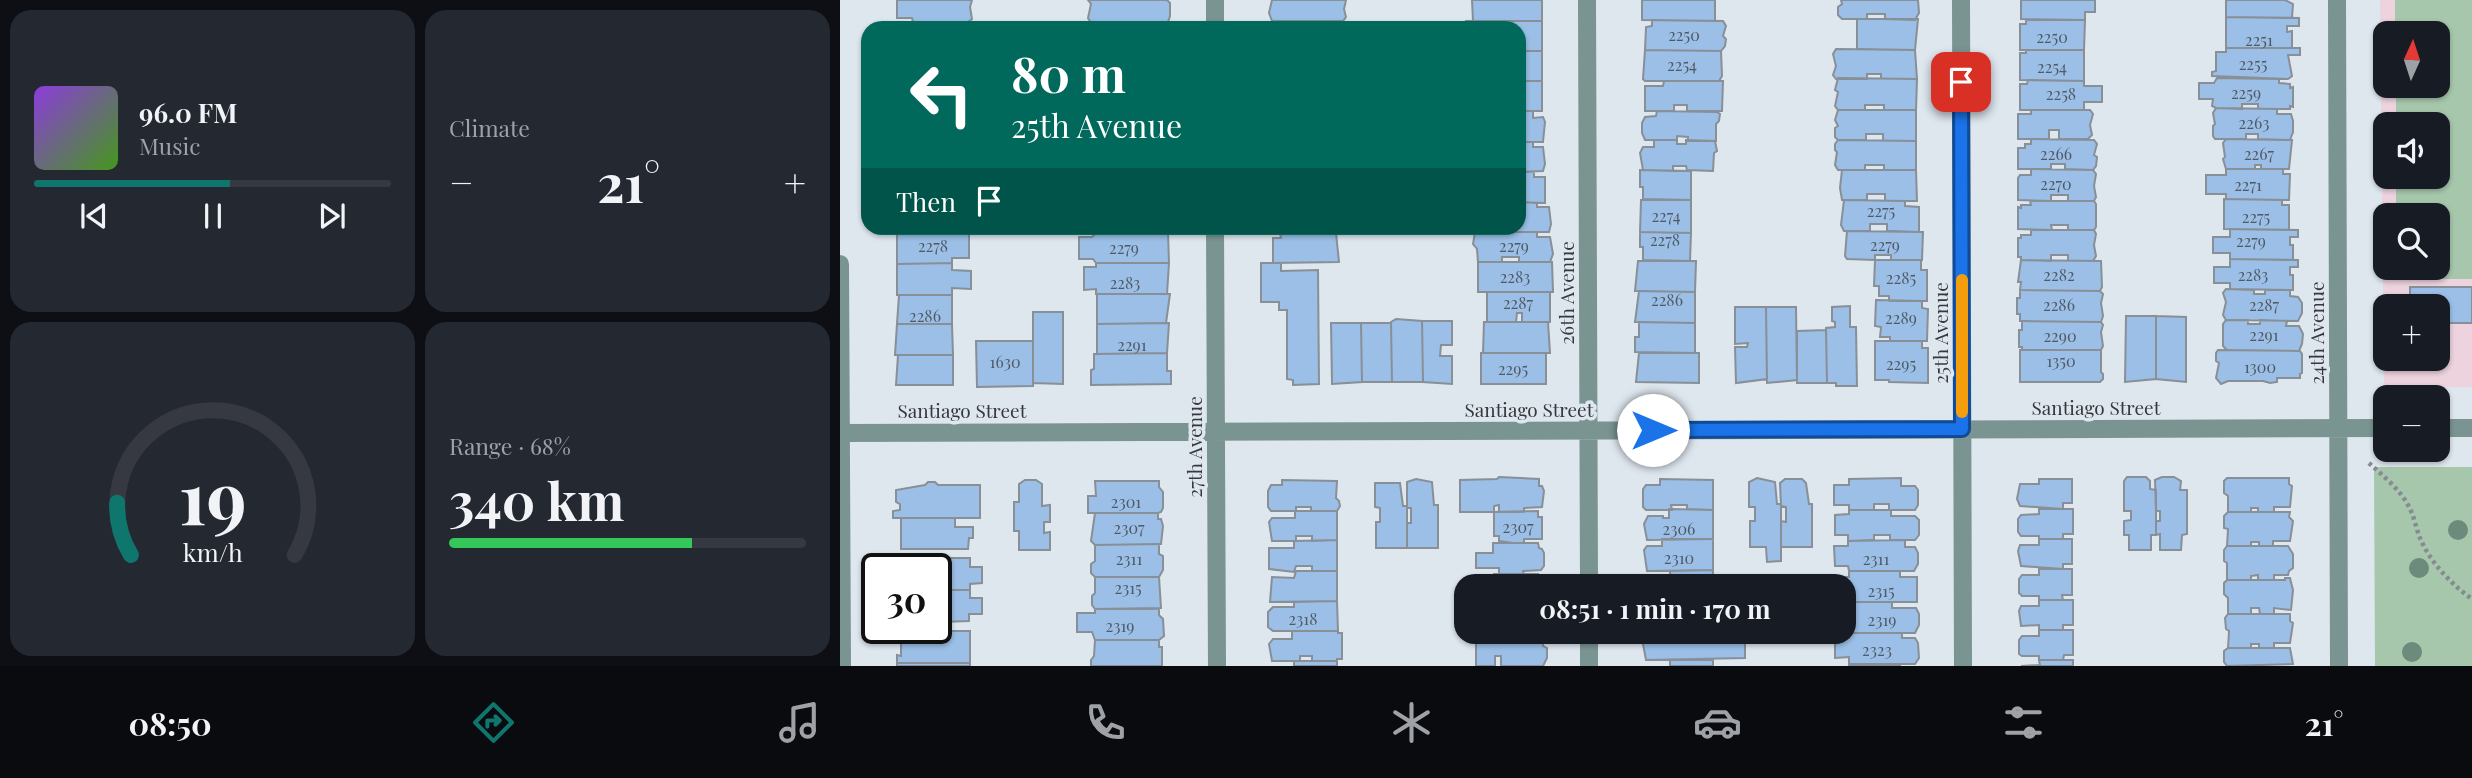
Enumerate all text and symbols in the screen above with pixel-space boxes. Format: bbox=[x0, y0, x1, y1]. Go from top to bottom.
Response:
north arrow bbox=[2373, 21, 2450, 98]
map controls bbox=[2373, 21, 2450, 462]
house number: 2250 bbox=[1668, 24, 1700, 45]
house number: 2250 bbox=[2036, 26, 2068, 47]
house number: 2251 bbox=[2245, 29, 2273, 50]
text: 80 m bbox=[1011, 40, 1126, 105]
icon: left bbox=[896, 49, 987, 140]
pin bbox=[1931, 52, 1991, 112]
house number: 2255 bbox=[2239, 53, 2267, 74]
house number: 2254 bbox=[1667, 54, 1697, 75]
house number: 2254 bbox=[2037, 56, 2067, 77]
icon: arrive bbox=[1942, 63, 1980, 101]
house number: 2259 bbox=[2231, 82, 2261, 103]
house number: 2258 bbox=[2046, 83, 2076, 104]
text: 96.0 FM bbox=[139, 95, 237, 130]
text: 25th Avenue bbox=[1011, 103, 1182, 146]
text: Climate bbox=[449, 112, 530, 143]
house number: 2263 bbox=[2239, 112, 2269, 133]
button: sound bbox=[2373, 112, 2450, 189]
text: Music bbox=[139, 130, 200, 161]
house number: 2266 bbox=[2040, 143, 2072, 164]
house number: 2267 bbox=[2244, 143, 2275, 164]
text: 21° bbox=[597, 147, 660, 216]
text: − bbox=[449, 156, 474, 207]
text: + bbox=[784, 156, 806, 207]
house number: 2270 bbox=[2040, 173, 2072, 194]
house number: 2271 bbox=[2234, 174, 2262, 195]
icon: arrive bbox=[970, 182, 1008, 220]
text: Then bbox=[896, 184, 956, 219]
icon: previous bbox=[75, 197, 113, 235]
icon: pause bbox=[194, 197, 232, 235]
icon: next bbox=[313, 197, 351, 235]
house number: 2275 bbox=[1867, 200, 1895, 221]
button: search bbox=[2373, 203, 2450, 280]
house number: 2274 bbox=[1651, 205, 1681, 226]
house number: 2275 bbox=[2242, 206, 2270, 227]
house number: 2278 bbox=[1650, 229, 1680, 250]
house number: 2279 bbox=[2236, 230, 2266, 251]
house number: 2279 bbox=[1870, 234, 1900, 255]
house number: 2278 bbox=[918, 235, 948, 256]
house number: 2279 bbox=[1499, 235, 1529, 256]
house number: 2279 bbox=[1109, 237, 1139, 258]
street label: 26th Avenue bbox=[1553, 241, 1579, 345]
house number: 2282 bbox=[2043, 264, 2075, 285]
house number: 2283 bbox=[2238, 264, 2268, 285]
house number: 2283 bbox=[1500, 266, 1530, 287]
house number: 2285 bbox=[1886, 267, 1916, 288]
house number: 2283 bbox=[1110, 272, 1140, 293]
street label: 24th Avenue bbox=[2303, 281, 2329, 385]
street label: 25th Avenue bbox=[1927, 282, 1953, 384]
house number: 2286 bbox=[1651, 289, 1683, 310]
house number: 2287 bbox=[1503, 292, 1534, 313]
house number: 2286 bbox=[2043, 294, 2075, 315]
house number: 2287 bbox=[2249, 294, 2280, 315]
button: + bbox=[2373, 294, 2450, 371]
house number: 2286 bbox=[909, 305, 941, 326]
house number: 2289 bbox=[1885, 307, 1917, 328]
house number: 2291 bbox=[2249, 324, 2279, 345]
house number: 2290 bbox=[2043, 325, 2077, 346]
house number: 2291 bbox=[1117, 334, 1147, 355]
house number: 1350 bbox=[2046, 350, 2076, 371]
house number: 1630 bbox=[989, 351, 1021, 372]
house number: 2295 bbox=[1886, 353, 1916, 374]
house number: 1300 bbox=[2244, 356, 2276, 377]
house number: 2295 bbox=[1498, 358, 1528, 379]
button: − bbox=[2373, 385, 2450, 462]
position arrow bbox=[1616, 393, 1690, 467]
street label: Santiago Street bbox=[2032, 394, 2161, 420]
street label: 27th Avenue bbox=[1181, 396, 1207, 498]
street label: Santiago Street bbox=[1465, 396, 1594, 422]
street label: Santiago Street bbox=[898, 397, 1027, 423]
text: Range · 68% bbox=[449, 430, 571, 461]
text: 19 bbox=[178, 446, 247, 543]
text: 340 km bbox=[449, 465, 624, 534]
house number: 2301 bbox=[1111, 491, 1141, 512]
house number: 2307 bbox=[1503, 516, 1534, 537]
house number: 2307 bbox=[1114, 517, 1145, 538]
house number: 2306 bbox=[1663, 518, 1695, 539]
text: km/h bbox=[183, 535, 243, 568]
house number: 2310 bbox=[1664, 547, 1694, 568]
house number: 2311 bbox=[1116, 548, 1142, 569]
house number: 2311 bbox=[1863, 548, 1889, 569]
speed limit sign: 30 bbox=[861, 553, 952, 644]
house number: 2315 bbox=[1114, 577, 1142, 598]
house number: 2315 bbox=[1867, 580, 1895, 601]
text: 08:51 · 1 min · 170 m bbox=[1539, 591, 1771, 626]
house number: 2318 bbox=[1288, 608, 1318, 629]
house number: 2319 bbox=[1868, 609, 1896, 630]
house number: 2319 bbox=[1106, 615, 1134, 636]
house number: 2323 bbox=[1862, 639, 1892, 660]
icon: directions bbox=[469, 698, 518, 747]
icon: music bbox=[775, 698, 824, 747]
icon: phone bbox=[1081, 698, 1130, 747]
icon: climate bbox=[1387, 698, 1436, 747]
icon: car bbox=[1693, 698, 1742, 747]
icon: filters bbox=[1999, 698, 2048, 747]
text: 08:50 bbox=[129, 701, 212, 744]
text: 21° bbox=[2305, 701, 2343, 744]

